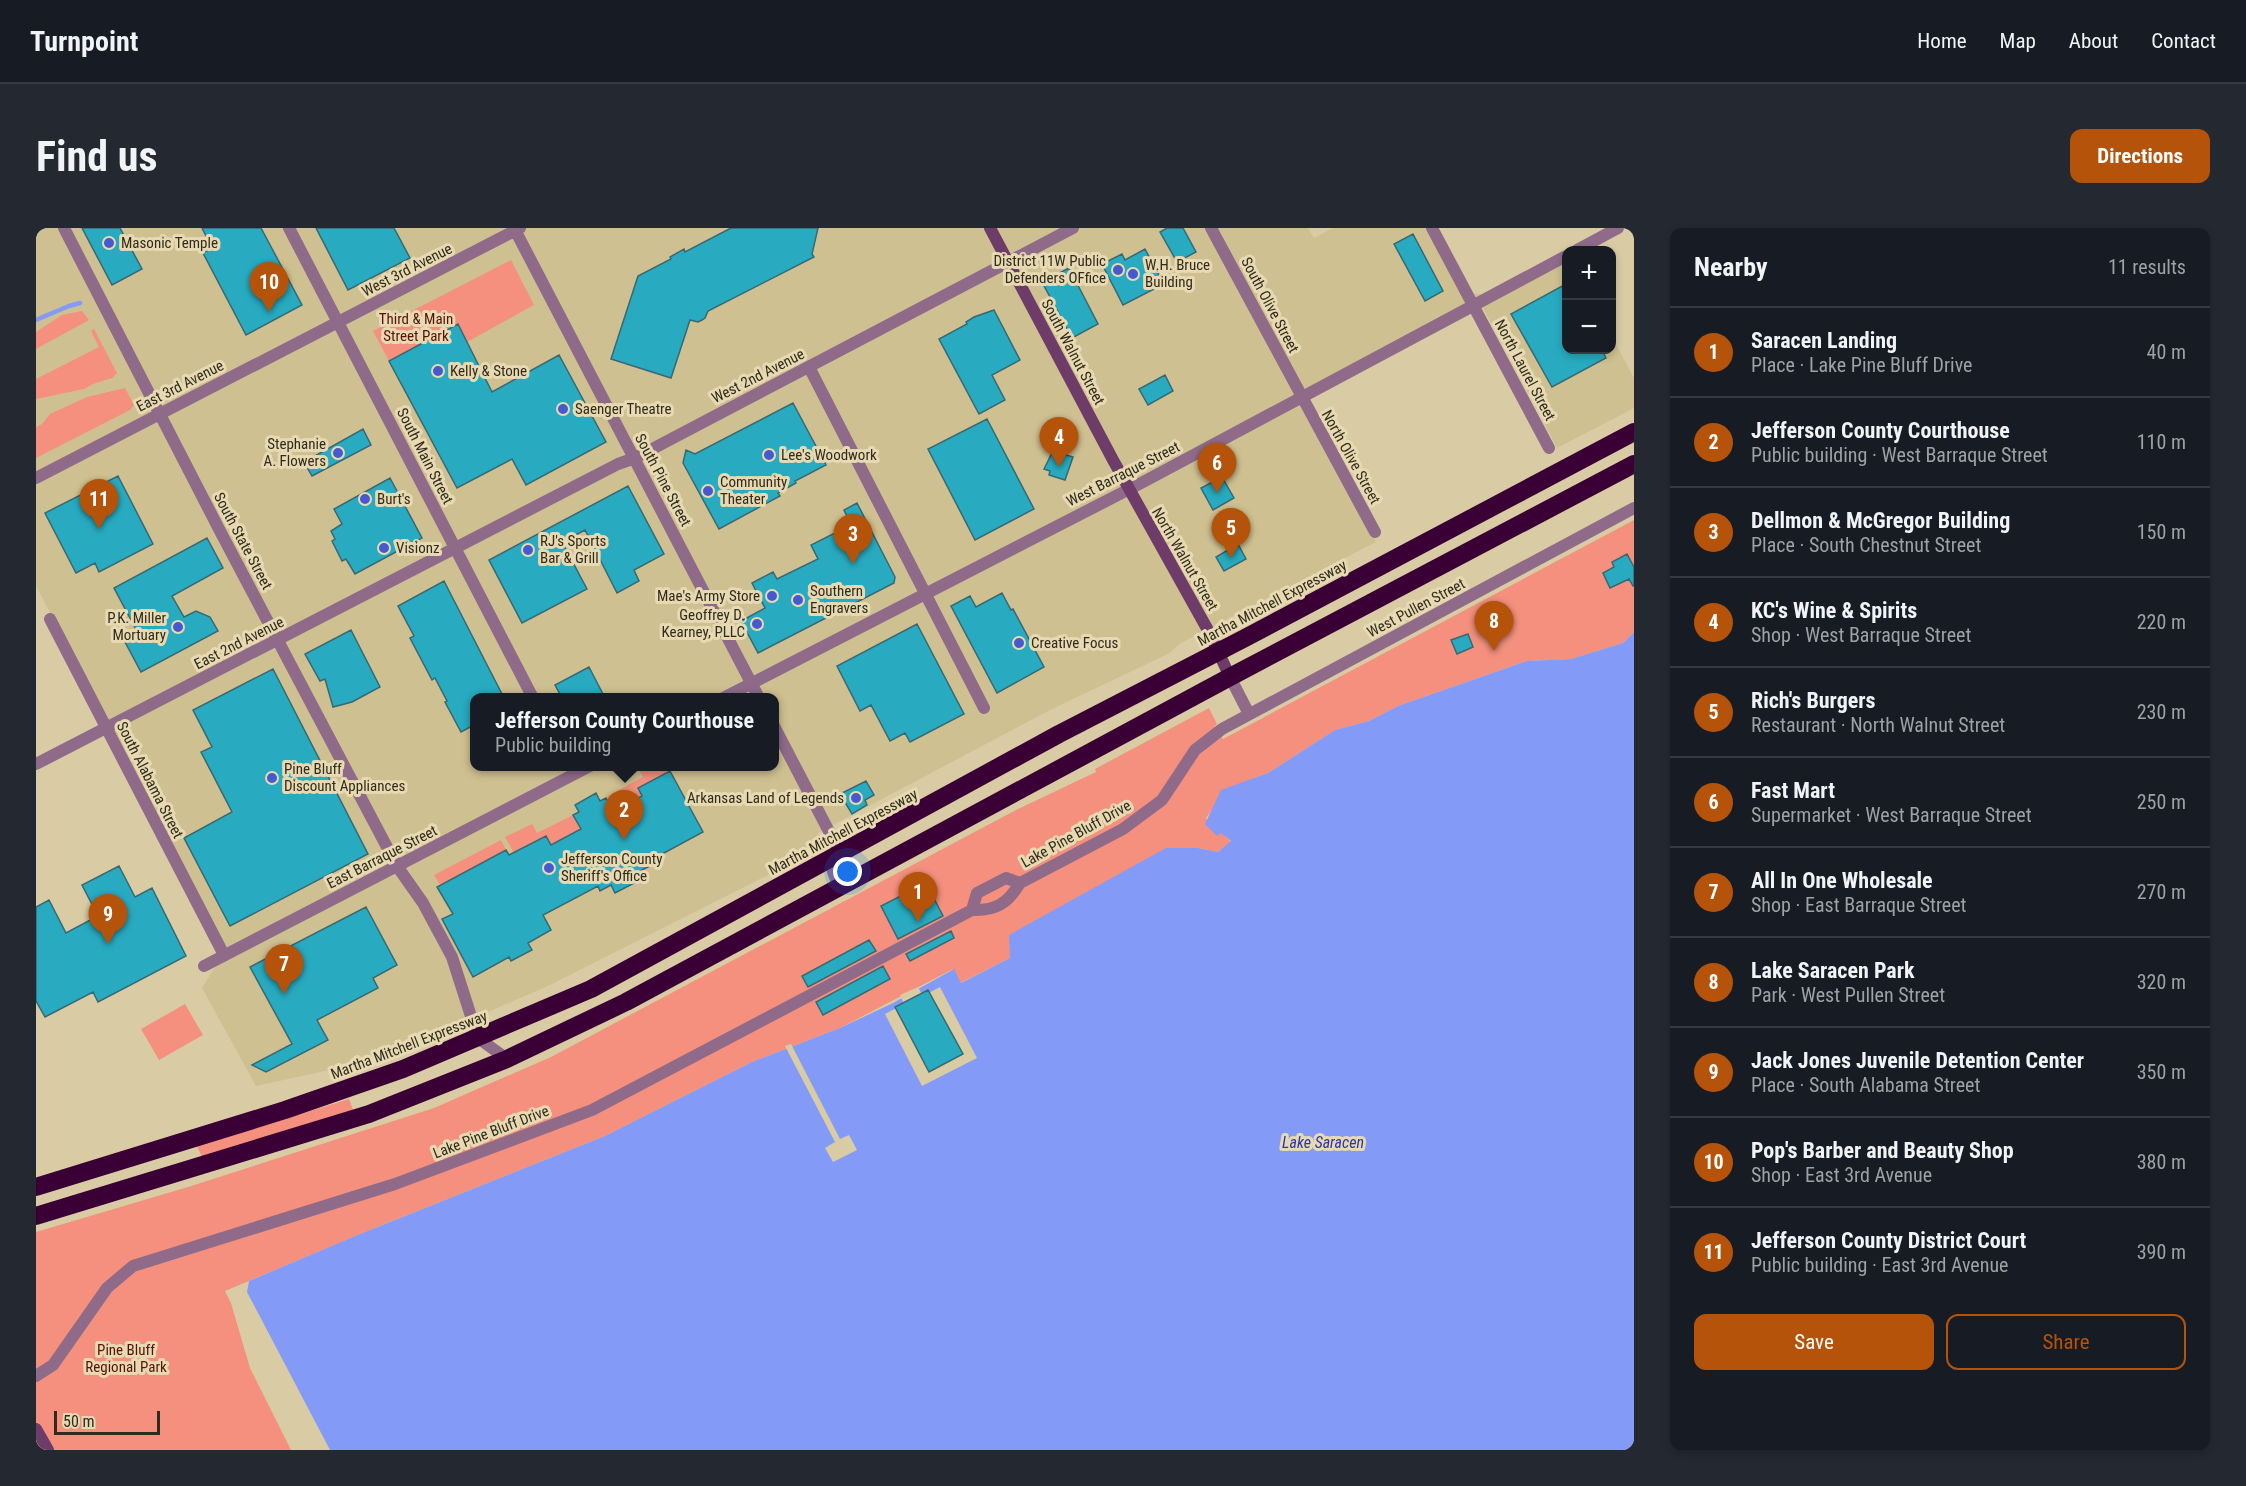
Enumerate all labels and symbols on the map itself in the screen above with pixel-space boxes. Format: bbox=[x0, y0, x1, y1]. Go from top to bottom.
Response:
place label: Masonic Temple bbox=[121, 234, 218, 252]
marker: Masonic Temple bbox=[102, 236, 116, 250]
street label: West 3rd Avenue bbox=[359, 240, 455, 300]
place label: District 11W Public Defenders OFfice bbox=[993, 252, 1106, 287]
street label: South Olive Street bbox=[1237, 254, 1303, 356]
place label: W.H. Bruce Building bbox=[1145, 256, 1210, 291]
pin: 10 bbox=[250, 262, 288, 312]
marker: District 11W Public Defenders OFfice bbox=[1111, 263, 1125, 277]
marker: W.H. Bruce Building bbox=[1126, 267, 1140, 281]
street label: South Walnut Street bbox=[1038, 296, 1108, 408]
park label: Third & Main Street Park bbox=[379, 310, 453, 345]
street label: North Laurel Street bbox=[1491, 316, 1559, 424]
street label: West 2nd Avenue bbox=[709, 345, 807, 407]
street label: East 3rd Avenue bbox=[133, 356, 227, 416]
place label: Kelly & Stone bbox=[450, 362, 527, 380]
marker: Kelly & Stone bbox=[431, 364, 445, 378]
place label: Saenger Theatre bbox=[575, 400, 672, 418]
marker: Saenger Theatre bbox=[556, 402, 570, 416]
street label: South Main Street bbox=[393, 405, 457, 507]
street label: North Olive Street bbox=[1318, 407, 1384, 507]
pin: 4 bbox=[1040, 418, 1078, 467]
street label: South Pine Street bbox=[631, 431, 695, 529]
place label: Stephanie A. Flowers bbox=[264, 435, 326, 470]
street label: West Barraque Street bbox=[1063, 438, 1183, 510]
pin: 6 bbox=[1198, 444, 1236, 493]
marker: Stephanie A. Flowers bbox=[331, 446, 345, 460]
place label: Lee's Woodwork bbox=[781, 446, 877, 464]
marker: Lee's Woodwork bbox=[762, 448, 776, 462]
place label: Community Theater bbox=[720, 473, 787, 508]
pin: 11 bbox=[80, 480, 118, 529]
marker: Community Theater bbox=[701, 484, 715, 498]
street label: South State Street bbox=[210, 489, 276, 593]
place label: Burt's bbox=[377, 490, 411, 508]
marker: Burt's bbox=[358, 492, 372, 506]
street label: North Walnut Street bbox=[1148, 504, 1222, 614]
pin: 5 bbox=[1212, 508, 1250, 558]
pin: 3 bbox=[834, 514, 872, 564]
place label: RJ's Sports Bar & Grill bbox=[540, 532, 607, 567]
place label: Visionz bbox=[396, 539, 440, 557]
marker: Visionz bbox=[377, 541, 391, 555]
marker: RJ's Sports Bar & Grill bbox=[521, 543, 535, 557]
street label: Martha Mitchell Expressway bbox=[1194, 556, 1350, 650]
street label: West Pullen Street bbox=[1364, 575, 1468, 641]
place label: Southern Engravers bbox=[810, 582, 868, 617]
place label: Mae's Army Store bbox=[657, 587, 760, 605]
marker: Mae's Army Store bbox=[765, 589, 779, 603]
marker: Southern Engravers bbox=[791, 593, 805, 607]
pin: 8 bbox=[1474, 602, 1514, 651]
place label: Geoffrey D. Kearney, PLLC bbox=[662, 606, 745, 641]
place label: P.K. Miller Mortuary bbox=[107, 609, 166, 644]
street label: East 2nd Avenue bbox=[191, 613, 287, 673]
marker: Geoffrey D. Kearney, PLLC bbox=[750, 617, 764, 631]
marker: P.K. Miller Mortuary bbox=[171, 620, 185, 634]
place label: Creative Focus bbox=[1031, 634, 1119, 652]
marker: Creative Focus bbox=[1012, 636, 1026, 650]
street label: South Alabama Street bbox=[113, 719, 187, 841]
place label: Pine Bluff Discount Appliances bbox=[284, 760, 405, 795]
marker: Pine Bluff Discount Appliances bbox=[265, 771, 279, 785]
street label: Martha Mitchell Expressway bbox=[765, 785, 921, 879]
place label: Arkansas Land of Legends bbox=[687, 789, 844, 807]
pin: 2 bbox=[604, 790, 644, 840]
marker: Arkansas Land of Legends bbox=[849, 791, 863, 805]
street label: Lake Pine Bluff Drive bbox=[1018, 796, 1134, 872]
street label: East Barraque Street bbox=[324, 821, 440, 893]
place label: Jefferson County Sheriff's Office bbox=[561, 850, 663, 885]
your location bbox=[833, 857, 862, 886]
marker: Jefferson County Sheriff's Office bbox=[542, 861, 556, 875]
pin: 1 bbox=[898, 872, 938, 922]
pin: 9 bbox=[88, 894, 128, 944]
pin: 7 bbox=[264, 944, 304, 994]
street label: Martha Mitchell Expressway bbox=[328, 1007, 490, 1083]
street label: Lake Pine Bluff Drive bbox=[431, 1102, 551, 1162]
water label: Lake Saracen bbox=[1282, 1133, 1364, 1152]
park label: Pine Bluff Regional Park bbox=[85, 1341, 167, 1376]
scale bar bbox=[54, 1408, 160, 1436]

